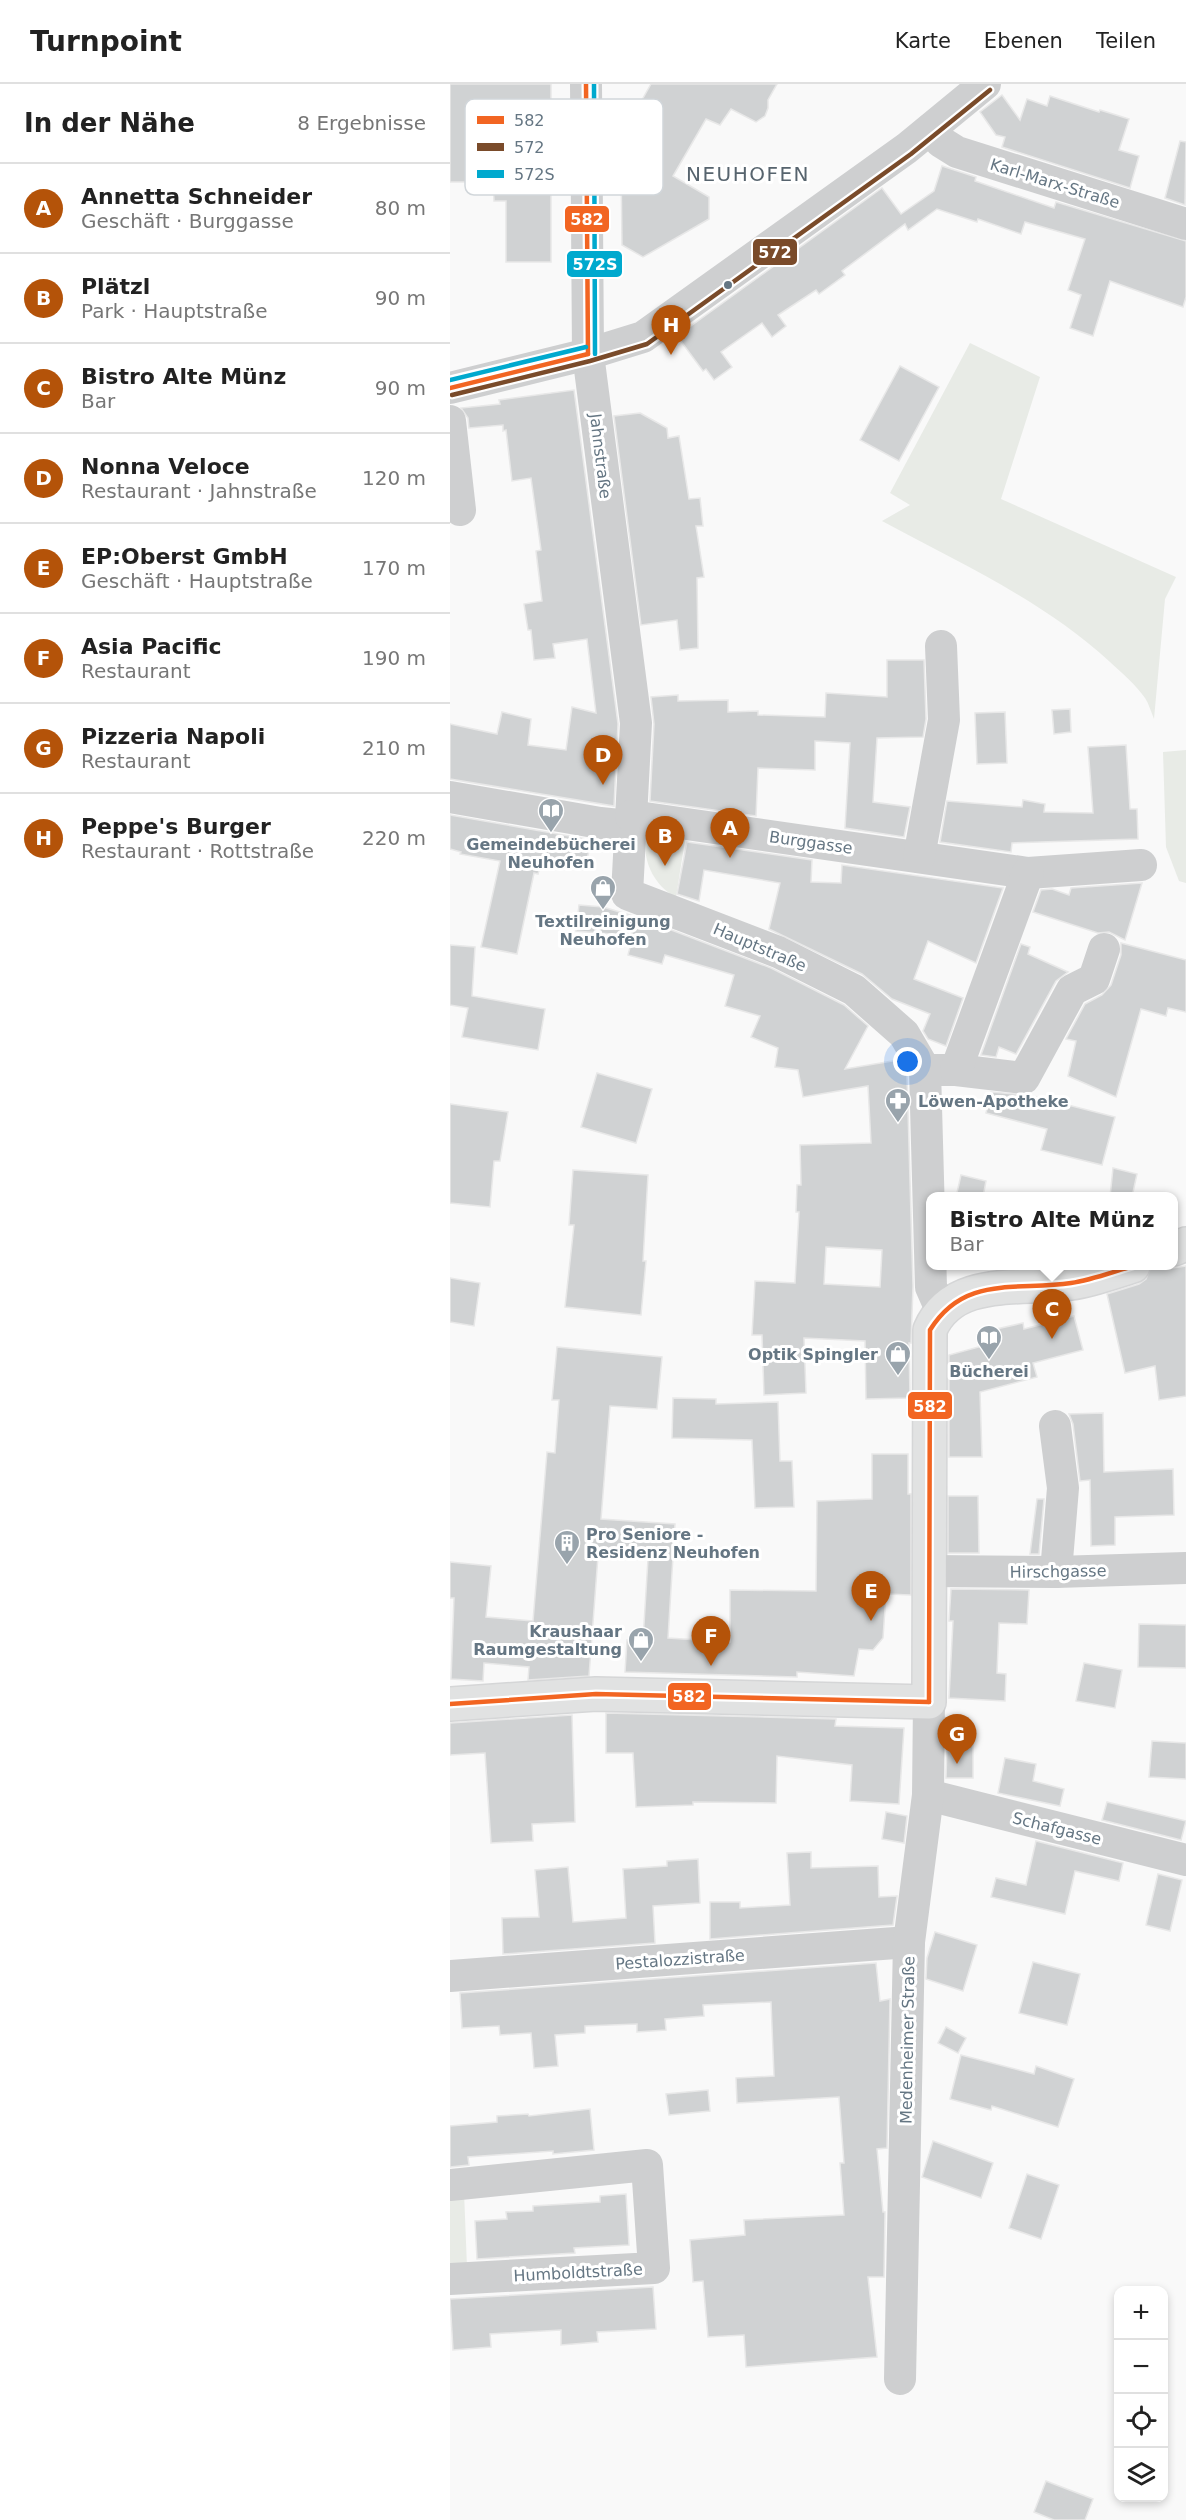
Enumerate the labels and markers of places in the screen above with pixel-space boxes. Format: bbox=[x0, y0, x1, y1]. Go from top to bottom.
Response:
unlabelled marker bbox=[722, 279, 734, 291]
pin: H bbox=[652, 306, 690, 355]
pin: D bbox=[584, 736, 622, 785]
library icon: Gemeindebücherei Neuhofen bbox=[536, 796, 566, 834]
pin: A bbox=[710, 808, 750, 858]
pin: B bbox=[646, 816, 684, 866]
place label: Gemeindebücherei Neuhofen bbox=[466, 835, 636, 872]
shop icon: Textilreinigung Neuhofen bbox=[588, 873, 618, 911]
place label: Textilreinigung Neuhofen bbox=[535, 912, 671, 949]
pharmacy icon: Löwen-Apotheke bbox=[883, 1086, 913, 1124]
place label: Löwen-Apotheke bbox=[918, 1092, 1069, 1111]
pin: C bbox=[1032, 1290, 1072, 1339]
library icon: Bücherei bbox=[974, 1323, 1004, 1361]
shop icon: Optik Spingler bbox=[883, 1339, 913, 1377]
place label: Optik Spingler bbox=[748, 1345, 878, 1364]
place label: Bücherei bbox=[949, 1362, 1029, 1381]
place label: Pro Seniore - Residenz Neuhofen bbox=[586, 1525, 760, 1562]
building icon: Pro Seniore - Residenz Neuhofen bbox=[552, 1528, 582, 1566]
pin: E bbox=[852, 1572, 890, 1621]
pin: F bbox=[692, 1616, 730, 1666]
place label: Kraushaar Raumgestaltung bbox=[473, 1622, 622, 1659]
shop icon: Kraushaar Raumgestaltung bbox=[626, 1625, 656, 1663]
pin: G bbox=[938, 1714, 976, 1764]

